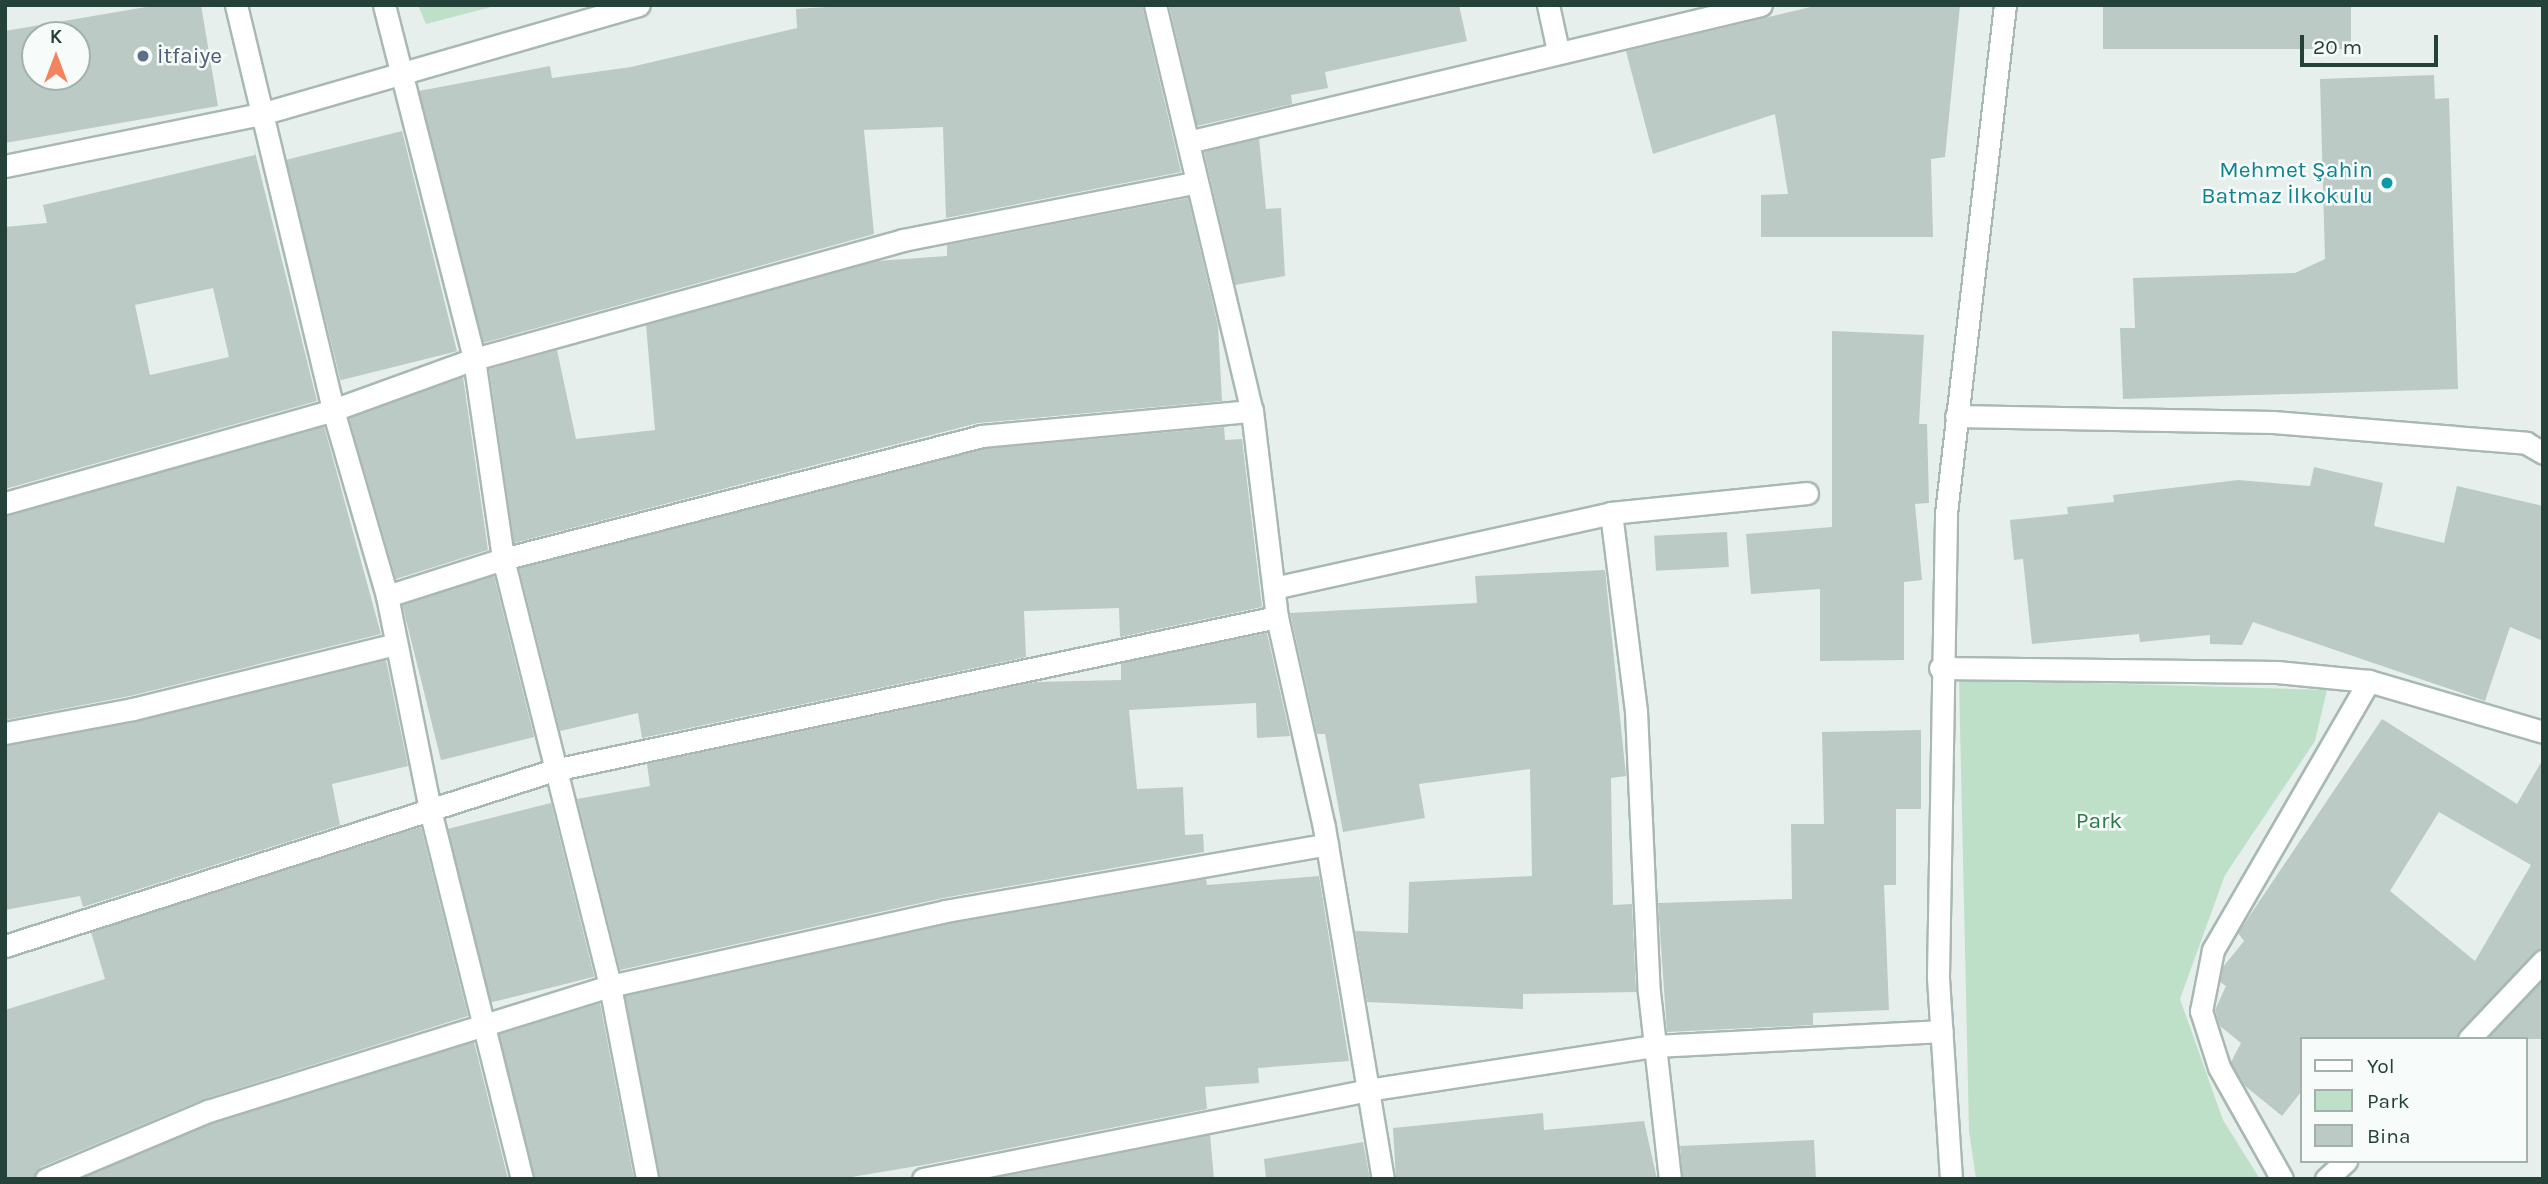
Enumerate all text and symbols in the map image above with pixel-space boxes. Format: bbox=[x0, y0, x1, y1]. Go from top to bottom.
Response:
north arrow bbox=[21, 21, 91, 91]
scale bar bbox=[2303, 21, 2441, 65]
text: K bbox=[50, 26, 62, 48]
text: 20 m bbox=[2313, 35, 2362, 59]
place label: İtfaiye bbox=[157, 42, 222, 70]
marker: İtfaiye bbox=[135, 48, 151, 64]
place label: Mehmet Şahin Batmaz İlkokulu bbox=[2201, 156, 2373, 210]
marker: Mehmet Şahin Batmaz İlkokulu bbox=[2379, 175, 2395, 191]
park label: Park bbox=[2076, 807, 2122, 835]
legend bbox=[2300, 1037, 2527, 1163]
text: Yol bbox=[2367, 1054, 2395, 1078]
text: Park bbox=[2367, 1089, 2410, 1113]
text: Bina bbox=[2367, 1124, 2411, 1148]

